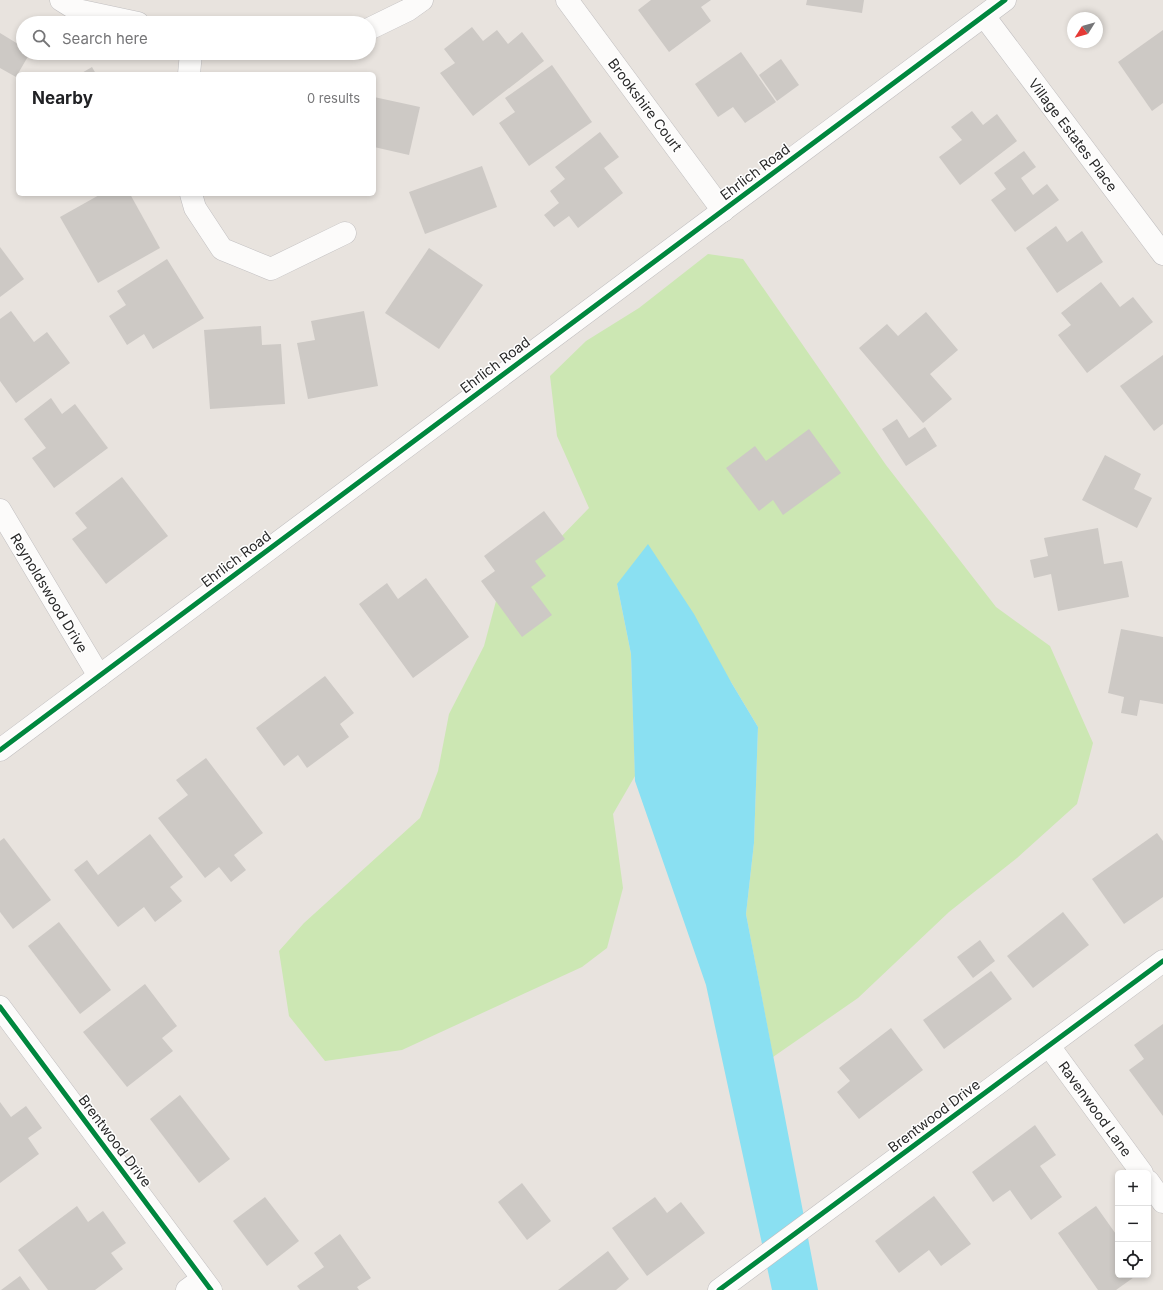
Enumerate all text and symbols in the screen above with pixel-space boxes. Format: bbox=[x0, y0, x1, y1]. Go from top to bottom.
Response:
north arrow bbox=[1067, 12, 1103, 48]
search box bbox=[16, 16, 376, 60]
icon: search bbox=[30, 27, 52, 49]
text: Search here bbox=[62, 29, 148, 48]
street label: Brookshire Court bbox=[605, 55, 686, 155]
street label: Village Estates Place bbox=[1025, 75, 1121, 195]
text: Nearby bbox=[32, 88, 93, 108]
text: 0 results bbox=[307, 90, 360, 106]
street label: Ehrlich Road bbox=[716, 140, 793, 203]
street label: Ehrlich Road bbox=[456, 333, 533, 396]
street label: Ehrlich Road bbox=[197, 527, 274, 590]
street label: Reynoldswood Drive bbox=[7, 530, 92, 655]
street label: Ravenwood Lane bbox=[1055, 1058, 1136, 1160]
street label: Brentwood Drive bbox=[884, 1076, 983, 1156]
street label: Brentwood Drive bbox=[75, 1091, 155, 1190]
map controls bbox=[1115, 1170, 1151, 1278]
button: + bbox=[1115, 1170, 1151, 1206]
button: − bbox=[1115, 1206, 1151, 1242]
button: locate bbox=[1115, 1242, 1151, 1278]

